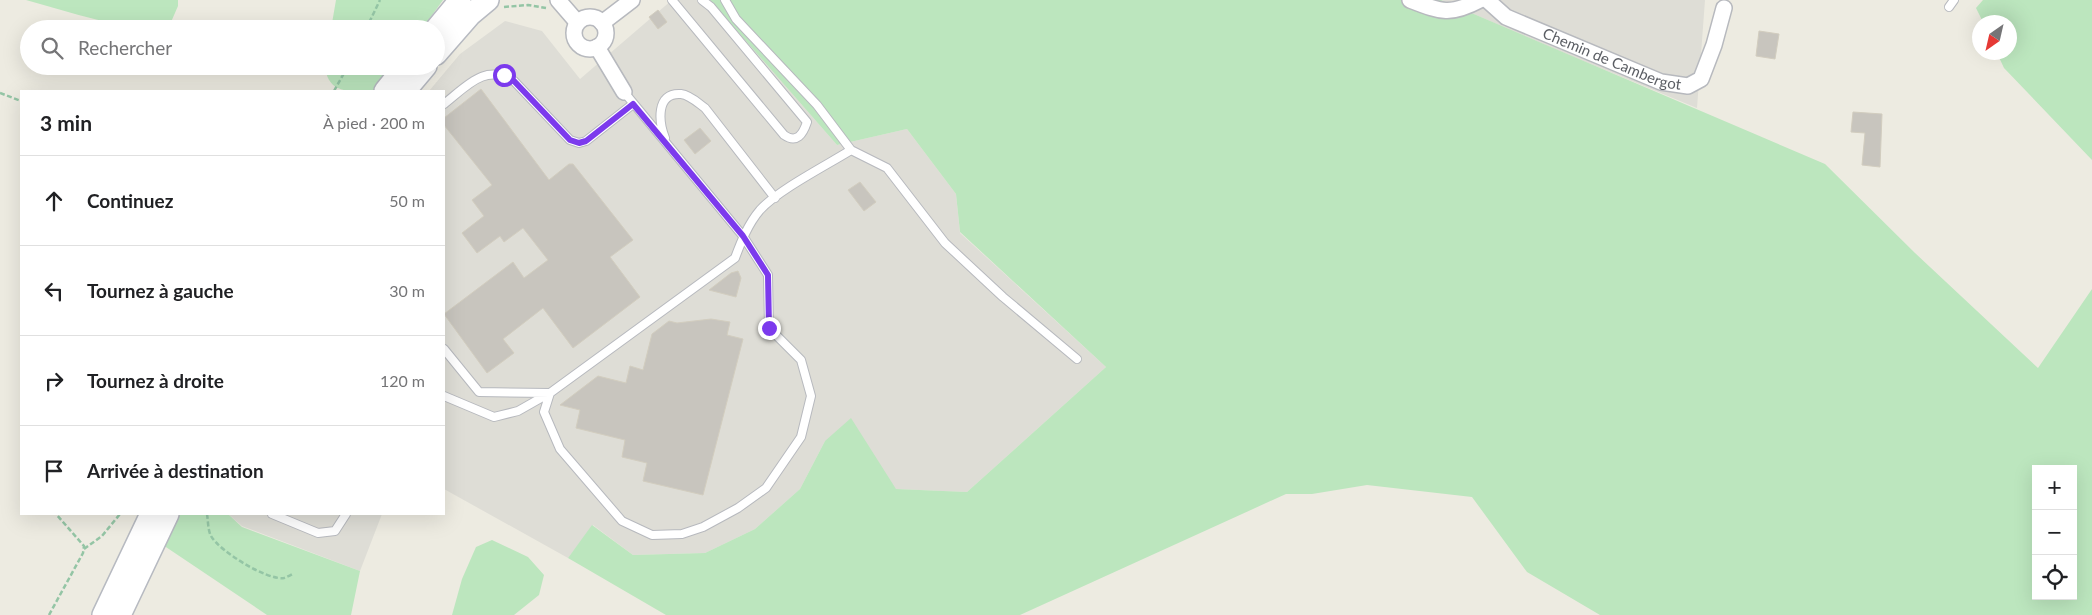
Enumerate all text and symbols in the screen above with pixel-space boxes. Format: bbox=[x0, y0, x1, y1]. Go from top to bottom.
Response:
north arrow bbox=[1972, 15, 2017, 60]
search box bbox=[20, 20, 445, 75]
street label: Chemin de Cambergot bbox=[1540, 24, 1683, 93]
icon: search bbox=[38, 34, 66, 62]
text: Rechercher bbox=[78, 36, 172, 59]
route start bbox=[493, 64, 516, 87]
text: 3 min bbox=[40, 110, 92, 135]
text: À pied · 200 m bbox=[323, 113, 425, 132]
icon: ahead bbox=[40, 187, 68, 215]
text: Continuez bbox=[87, 189, 173, 212]
text: 50 m bbox=[389, 191, 425, 210]
icon: left bbox=[40, 277, 68, 305]
text: Tournez à gauche bbox=[87, 279, 234, 302]
text: 30 m bbox=[389, 281, 425, 300]
route end bbox=[758, 317, 781, 340]
icon: right bbox=[40, 367, 68, 395]
text: Tournez à droite bbox=[87, 369, 224, 392]
text: 120 m bbox=[380, 371, 425, 390]
icon: arrive bbox=[40, 457, 68, 485]
text: Arrivée à destination bbox=[87, 459, 264, 482]
map controls bbox=[2032, 465, 2077, 600]
button: + bbox=[2032, 465, 2077, 510]
button: − bbox=[2032, 510, 2077, 555]
button: locate bbox=[2032, 555, 2077, 600]

